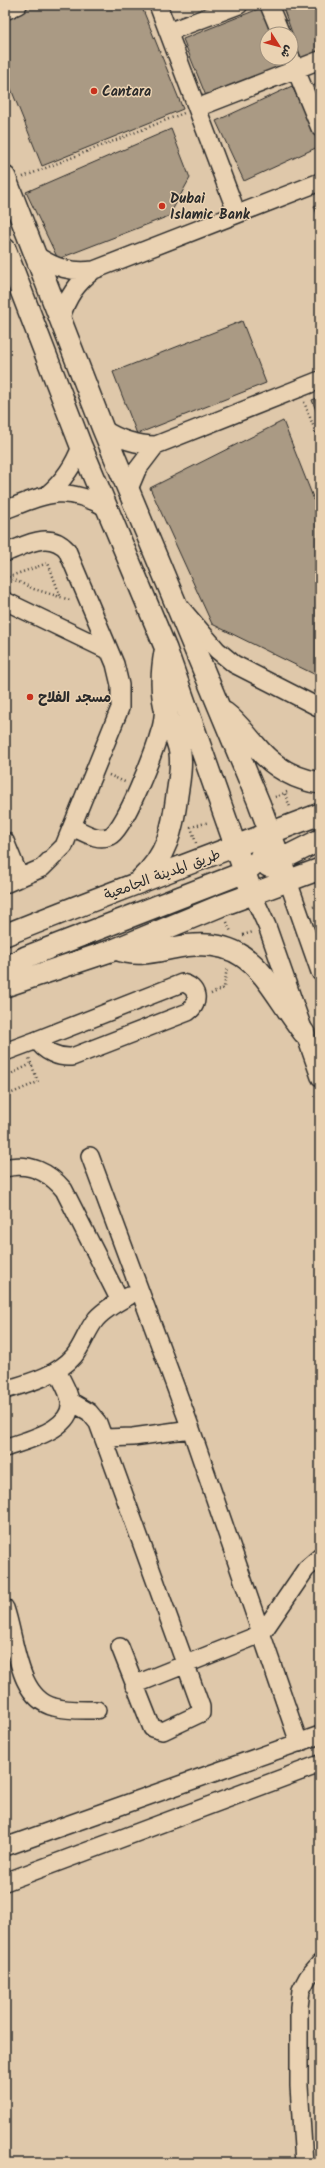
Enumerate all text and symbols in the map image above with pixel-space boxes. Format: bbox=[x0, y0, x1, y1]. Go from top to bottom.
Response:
north arrow bbox=[259, 26, 299, 66]
text: ش bbox=[275, 41, 297, 61]
place label: Cantara bbox=[102, 81, 151, 103]
marker: Cantara bbox=[89, 86, 99, 96]
place label: Dubai Islamic Bank bbox=[170, 188, 251, 226]
marker: Dubai Islamic Bank bbox=[157, 201, 167, 211]
place label: مسجد الفلاح bbox=[38, 687, 111, 709]
marker: مسجد الفلاح bbox=[25, 692, 35, 702]
street label: طريق المدينة الجامعية bbox=[101, 844, 224, 906]

